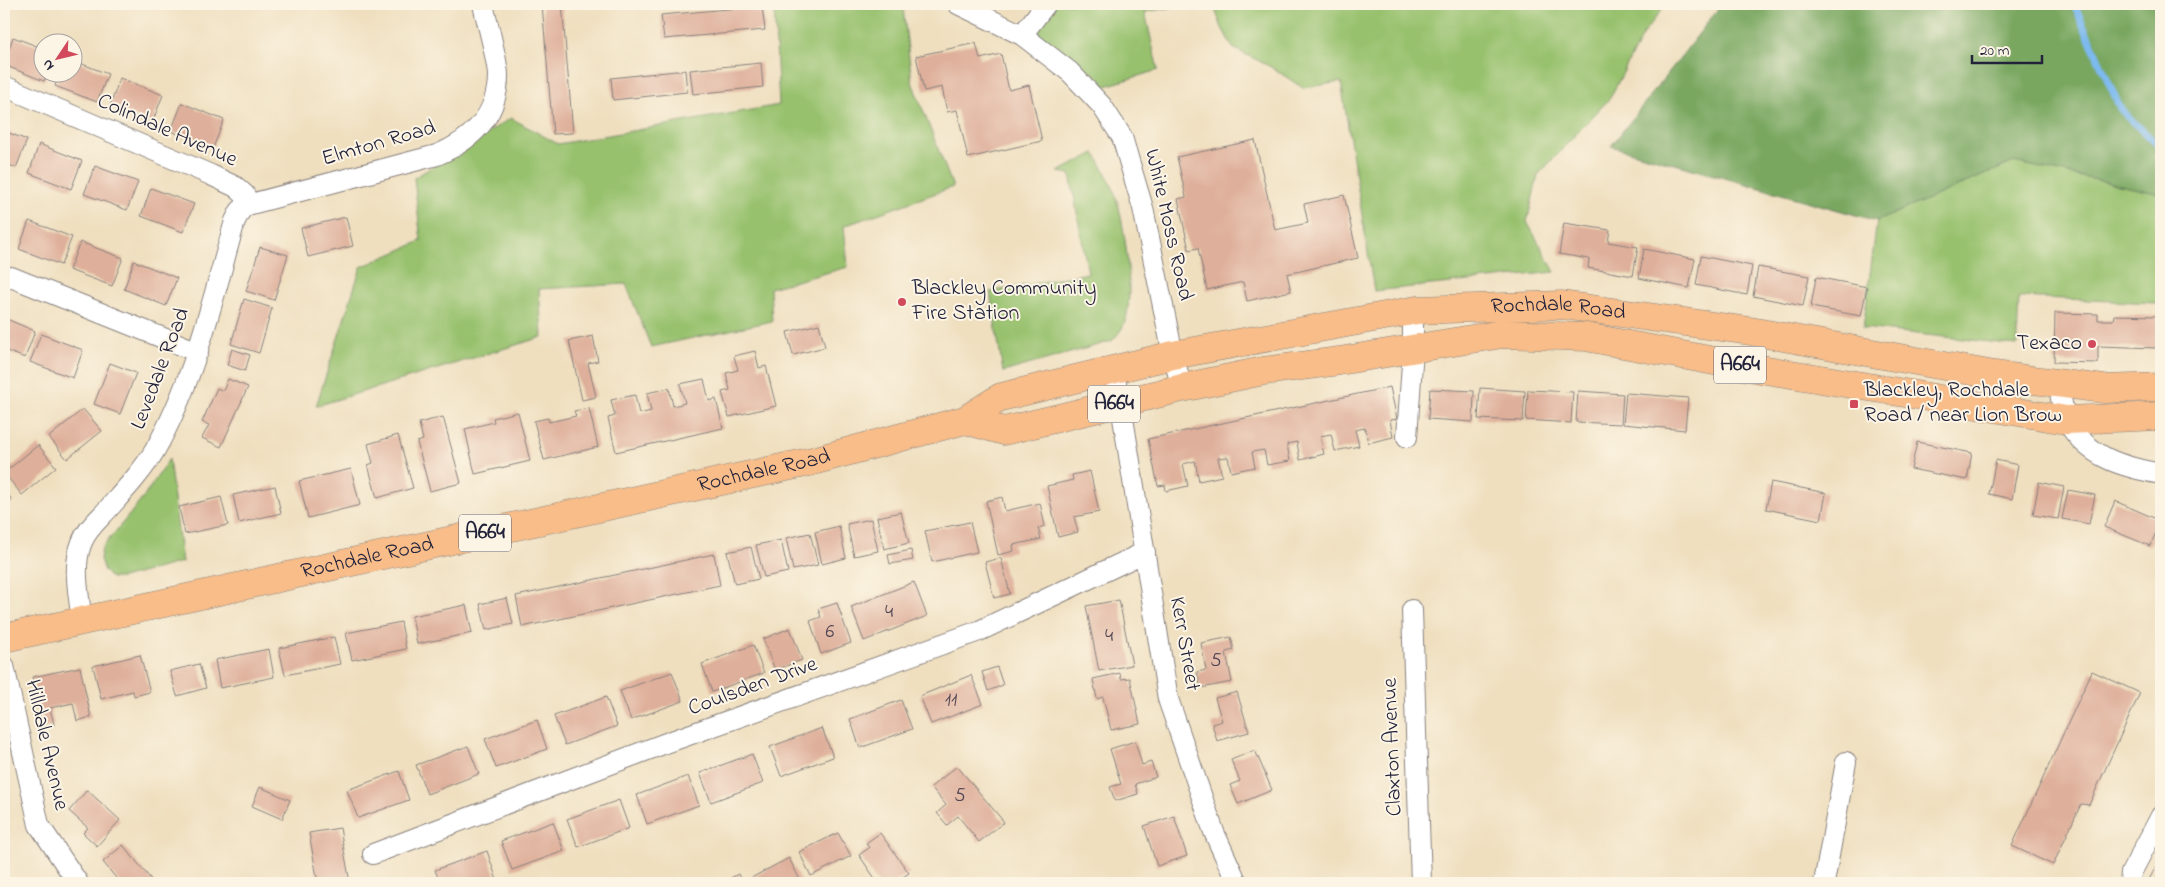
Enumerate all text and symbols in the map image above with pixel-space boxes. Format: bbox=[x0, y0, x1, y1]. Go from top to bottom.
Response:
north arrow bbox=[32, 32, 82, 82]
scale bar bbox=[1972, 32, 2042, 64]
text: 20 m bbox=[1980, 40, 2010, 62]
text: N bbox=[37, 55, 60, 74]
street label: Colindale Avenue bbox=[92, 86, 242, 176]
street label: Elmton Road bbox=[318, 112, 440, 176]
street label: White Moss Road bbox=[1135, 146, 1201, 304]
place label: Blackley Community Fire Station bbox=[911, 273, 1096, 330]
street label: Rochdale Road bbox=[1490, 289, 1628, 330]
marker: Blackley Community Fire Station bbox=[896, 296, 908, 308]
street label: Levedale Road bbox=[123, 303, 199, 435]
place label: Texaco bbox=[2017, 328, 2082, 360]
marker: Texaco bbox=[2086, 338, 2098, 350]
road number: A664 bbox=[1714, 346, 1766, 384]
place label: Blackley, Rochdale Road / near Lion Brow bbox=[1863, 375, 2062, 432]
road number: A664 bbox=[1088, 386, 1140, 422]
marker: Blackley, Rochdale Road / near Lion Brow bbox=[1848, 398, 1860, 410]
street label: Rochdale Road bbox=[695, 441, 834, 502]
road number: A664 bbox=[459, 514, 511, 552]
street label: Rochdale Road bbox=[298, 528, 437, 589]
street label: Kerr Street bbox=[1160, 594, 1208, 694]
house number: 4 bbox=[885, 598, 893, 627]
house number: 6 bbox=[826, 618, 835, 647]
house number: 4 bbox=[1105, 622, 1113, 651]
house number: 5 bbox=[1210, 647, 1222, 676]
street label: Coulsden Drive bbox=[684, 649, 822, 725]
street label: Hilldale Avenue bbox=[15, 676, 77, 814]
street label: Claxton Avenue bbox=[1375, 677, 1411, 817]
house number: 11 bbox=[945, 686, 957, 715]
house number: 5 bbox=[954, 782, 966, 811]

